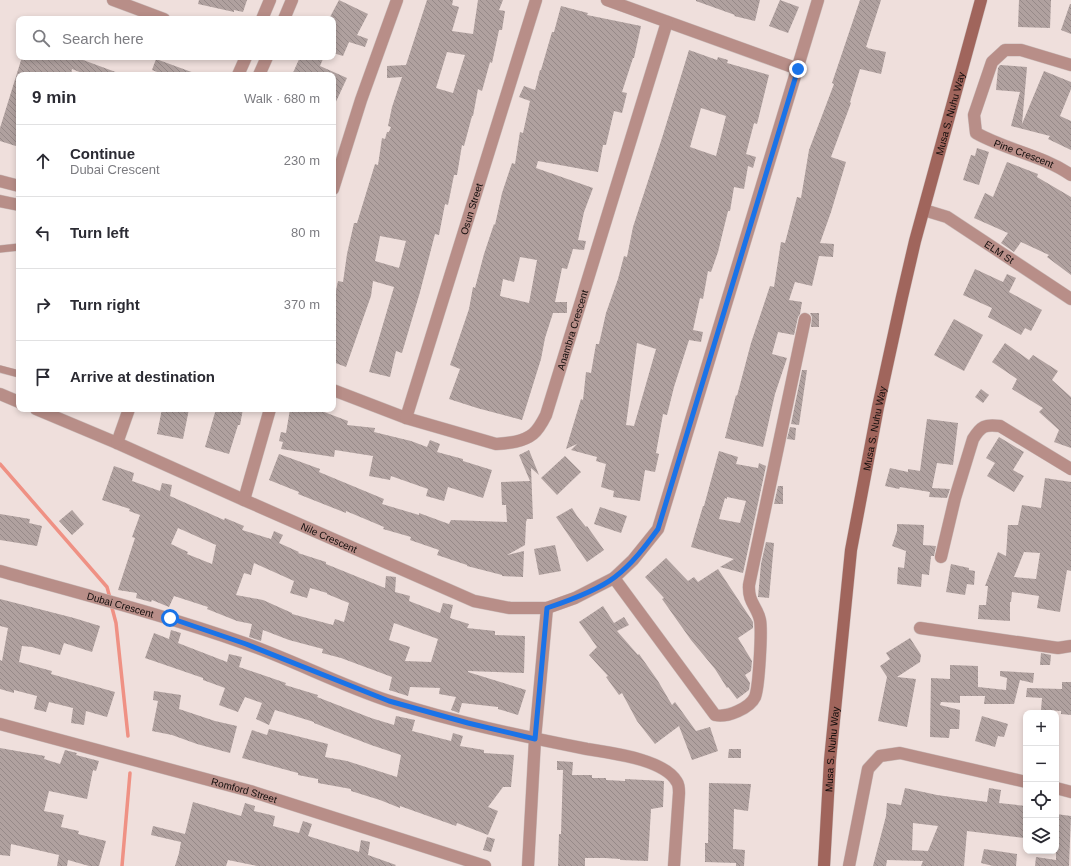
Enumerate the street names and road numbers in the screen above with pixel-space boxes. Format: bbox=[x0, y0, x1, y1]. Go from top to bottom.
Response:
street label: Musa S. Nuhu Way bbox=[934, 71, 967, 156]
street label: Pine Crescent bbox=[992, 137, 1055, 170]
street label: Osun Street bbox=[458, 182, 485, 236]
street label: ELM St bbox=[983, 239, 1016, 266]
street label: Anambra Crescent bbox=[555, 288, 590, 372]
street label: Musa S. Nuhu Way bbox=[861, 385, 888, 472]
street label: Nile Crescent bbox=[299, 521, 359, 555]
street label: Dubai Crescent bbox=[86, 590, 155, 620]
street label: Musa S. Nuhu Way bbox=[823, 706, 841, 792]
street label: Romford Street bbox=[210, 776, 279, 805]

